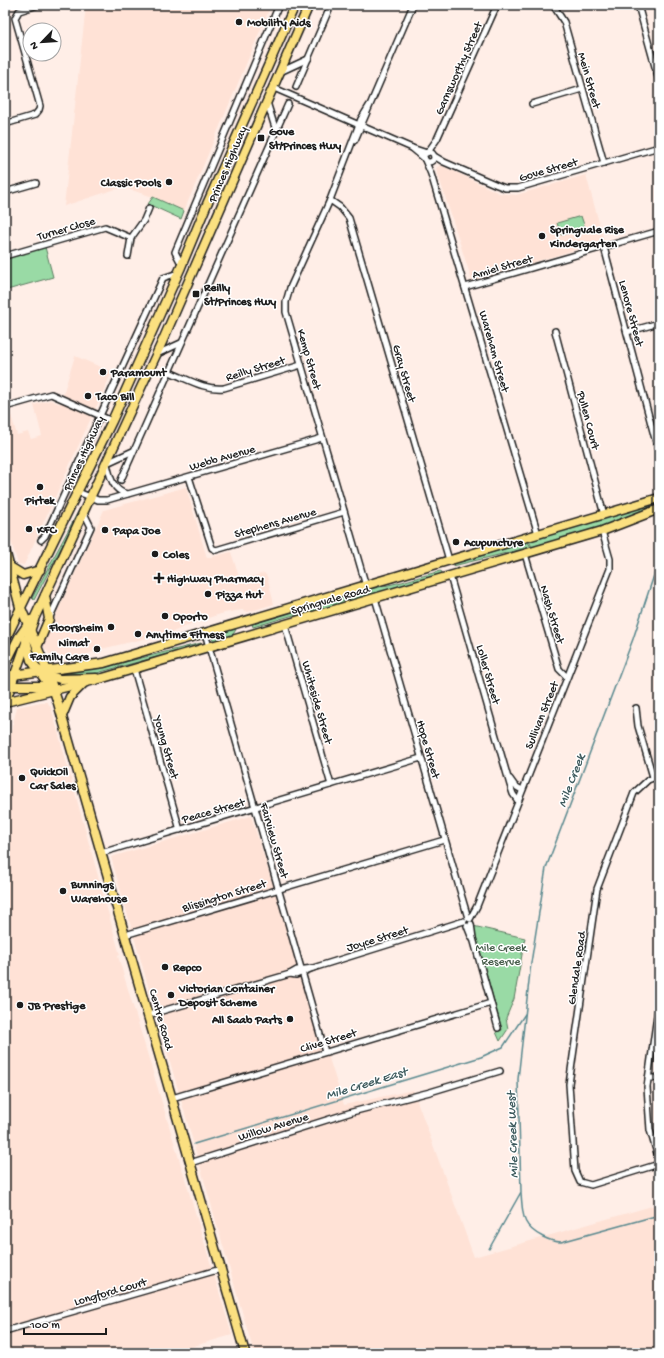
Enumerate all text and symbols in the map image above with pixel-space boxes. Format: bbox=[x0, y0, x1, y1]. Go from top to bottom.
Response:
marker: Mobility Aids bbox=[234, 17, 244, 27]
place label: Mobility Aids bbox=[247, 17, 311, 31]
street label: Garnsworthy Street bbox=[433, 19, 487, 118]
north arrow bbox=[22, 22, 62, 62]
text: N bbox=[28, 40, 42, 51]
street label: Mein Street bbox=[573, 51, 603, 111]
street label: Princes Highway bbox=[206, 125, 251, 206]
place label: Gove St/Princes Hwy bbox=[269, 126, 341, 154]
marker: Gove St/Princes Hwy bbox=[256, 133, 266, 143]
street label: Gove Street bbox=[518, 156, 580, 186]
place label: Classic Pools bbox=[100, 177, 162, 191]
marker: Classic Pools bbox=[164, 177, 174, 187]
street label: Turner Close bbox=[35, 215, 98, 245]
place label: Springvale Rise Kindergarten bbox=[549, 224, 625, 252]
marker: Springvale Rise Kindergarten bbox=[537, 231, 547, 241]
street label: Amiel Street bbox=[471, 252, 535, 283]
street label: Lenore Street bbox=[615, 279, 646, 349]
place label: Reilly St/Princes Hwy bbox=[203, 282, 276, 310]
marker: Reilly St/Princes Hwy bbox=[191, 289, 201, 299]
street label: Wareham Street bbox=[475, 309, 512, 395]
street label: Kemp Street bbox=[293, 328, 324, 392]
street label: Gray Street bbox=[388, 343, 418, 405]
street label: Reilly Street bbox=[224, 354, 288, 386]
marker: Paramount bbox=[98, 367, 108, 377]
place label: Paramount bbox=[110, 367, 167, 381]
street label: Pullen Court bbox=[572, 389, 602, 452]
marker: Taco Bill bbox=[83, 391, 93, 401]
place label: Taco Bill bbox=[95, 391, 135, 405]
street label: Princes Highway bbox=[61, 414, 108, 495]
street label: Webb Avenue bbox=[188, 443, 258, 475]
marker: Pirtek bbox=[35, 482, 45, 492]
place label: Pirtek bbox=[24, 495, 57, 509]
street label: Stephens Avenue bbox=[233, 505, 319, 542]
marker: KFC bbox=[24, 524, 34, 534]
place label: KFC bbox=[36, 524, 58, 538]
marker: Papa Joe bbox=[100, 525, 110, 535]
place label: Papa Joe bbox=[112, 525, 161, 539]
marker: Acupuncture bbox=[451, 537, 461, 547]
place label: Acupuncture bbox=[463, 537, 524, 551]
marker: Coles bbox=[150, 549, 160, 559]
place label: Coles bbox=[162, 549, 190, 563]
marker: Highway Pharmacy bbox=[154, 573, 164, 583]
place label: Highway Pharmacy bbox=[167, 573, 264, 587]
street label: Springvale Road bbox=[290, 583, 372, 619]
street label: Nash Street bbox=[536, 584, 567, 646]
marker: Pizza Hut bbox=[203, 589, 213, 599]
place label: Pizza Hut bbox=[215, 589, 264, 603]
marker: Oporto bbox=[160, 611, 170, 621]
place label: Oporto bbox=[173, 611, 209, 625]
place label: Floorsheim bbox=[48, 622, 103, 636]
marker: Floorsheim bbox=[106, 622, 116, 632]
marker: Anytime Fitness bbox=[133, 629, 143, 639]
place label: Anytime Fitness bbox=[145, 629, 225, 643]
place label: Nimat Family Care bbox=[29, 637, 90, 665]
street label: Loller Street bbox=[472, 643, 503, 707]
marker: Nimat Family Care bbox=[92, 644, 102, 654]
street label: Whiteside Street bbox=[298, 660, 335, 747]
street label: Sullivan Street bbox=[523, 679, 563, 752]
street label: Young Street bbox=[149, 714, 181, 782]
street label: Hope Street bbox=[412, 719, 442, 781]
water label: Mile Creek bbox=[555, 751, 590, 809]
place label: QuickOil Car Sales bbox=[29, 766, 76, 794]
marker: QuickOil Car Sales bbox=[17, 773, 27, 783]
street label: Peace Street bbox=[180, 796, 248, 828]
street label: Fairview Street bbox=[255, 800, 291, 881]
street label: Blissington Street bbox=[180, 877, 269, 917]
place label: Bunnings Warehouse bbox=[70, 879, 128, 907]
marker: Bunnings Warehouse bbox=[58, 886, 68, 896]
street label: Joyce Street bbox=[345, 924, 411, 956]
street label: Glendale Road bbox=[566, 930, 590, 1006]
park label: Mile Creek Reserve bbox=[475, 942, 528, 970]
marker: Repco bbox=[160, 962, 170, 972]
place label: Repco bbox=[172, 962, 202, 976]
place label: Victorian Container Deposit Scheme bbox=[178, 983, 276, 1011]
street label: Centre Road bbox=[145, 987, 176, 1053]
marker: Victorian Container Deposit Scheme bbox=[166, 990, 176, 1000]
marker: JB Prestige bbox=[15, 1000, 25, 1010]
place label: JB Prestige bbox=[27, 1000, 86, 1014]
place label: All Saab Parts bbox=[211, 1014, 283, 1028]
marker: All Saab Parts bbox=[285, 1014, 295, 1024]
street label: Clive Street bbox=[299, 1026, 359, 1057]
water label: Mile Creek East bbox=[324, 1064, 412, 1104]
water label: Mile Creek West bbox=[504, 1089, 522, 1178]
street label: Willow Avenue bbox=[237, 1110, 311, 1145]
street label: Longford Court bbox=[73, 1276, 149, 1310]
scale bar bbox=[24, 1310, 106, 1336]
text: 100 m bbox=[29, 1319, 60, 1333]

